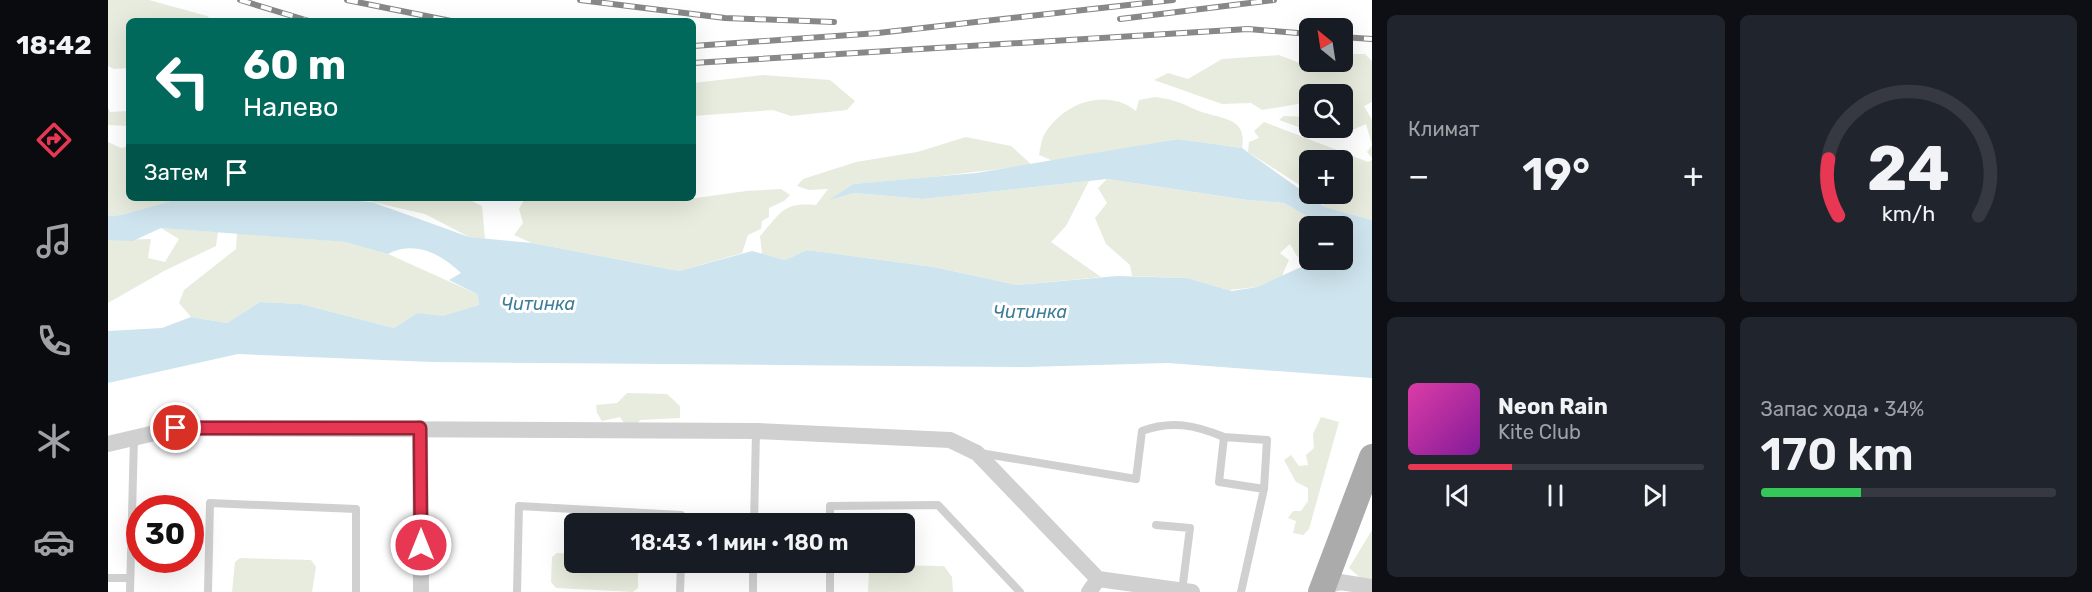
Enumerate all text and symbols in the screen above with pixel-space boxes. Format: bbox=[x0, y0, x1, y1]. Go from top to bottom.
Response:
north arrow bbox=[1299, 18, 1353, 72]
map controls bbox=[1299, 18, 1353, 270]
text: 18:42 bbox=[16, 29, 92, 61]
text: 60 m bbox=[243, 40, 346, 90]
icon: left bbox=[144, 42, 222, 120]
button: search bbox=[1299, 84, 1353, 138]
text: Налево bbox=[243, 91, 339, 123]
text: Климат bbox=[1408, 117, 1480, 141]
icon: directions bbox=[33, 119, 75, 161]
text: 24 bbox=[1867, 132, 1950, 206]
text: 19° bbox=[1522, 148, 1590, 201]
button: + bbox=[1299, 150, 1353, 204]
icon: arrive bbox=[220, 156, 253, 189]
text: − bbox=[1408, 156, 1429, 195]
text: + bbox=[1683, 156, 1703, 195]
text: Затем bbox=[144, 159, 208, 186]
text: km/h bbox=[1881, 201, 1935, 226]
button: − bbox=[1299, 216, 1353, 270]
icon: music bbox=[33, 220, 75, 262]
water label: Читинка bbox=[501, 293, 575, 315]
water label: Читинка bbox=[993, 301, 1067, 323]
icon: phone bbox=[33, 320, 75, 362]
text: Neon Rain bbox=[1498, 393, 1608, 420]
text: Запас хода · 34% bbox=[1761, 397, 1924, 421]
pin bbox=[150, 402, 201, 453]
icon: arrive bbox=[159, 411, 192, 444]
icon: climate bbox=[33, 420, 75, 462]
text: Kite Club bbox=[1498, 420, 1581, 444]
text: 170 km bbox=[1761, 428, 1914, 481]
icon: previous bbox=[1441, 479, 1474, 512]
icon: pause bbox=[1539, 479, 1572, 512]
icon: next bbox=[1638, 479, 1671, 512]
speed limit sign: 30 bbox=[126, 495, 204, 573]
position arrow bbox=[389, 513, 453, 577]
icon: car bbox=[33, 521, 75, 563]
text: 18:43 · 1 мин · 180 m bbox=[631, 529, 848, 556]

